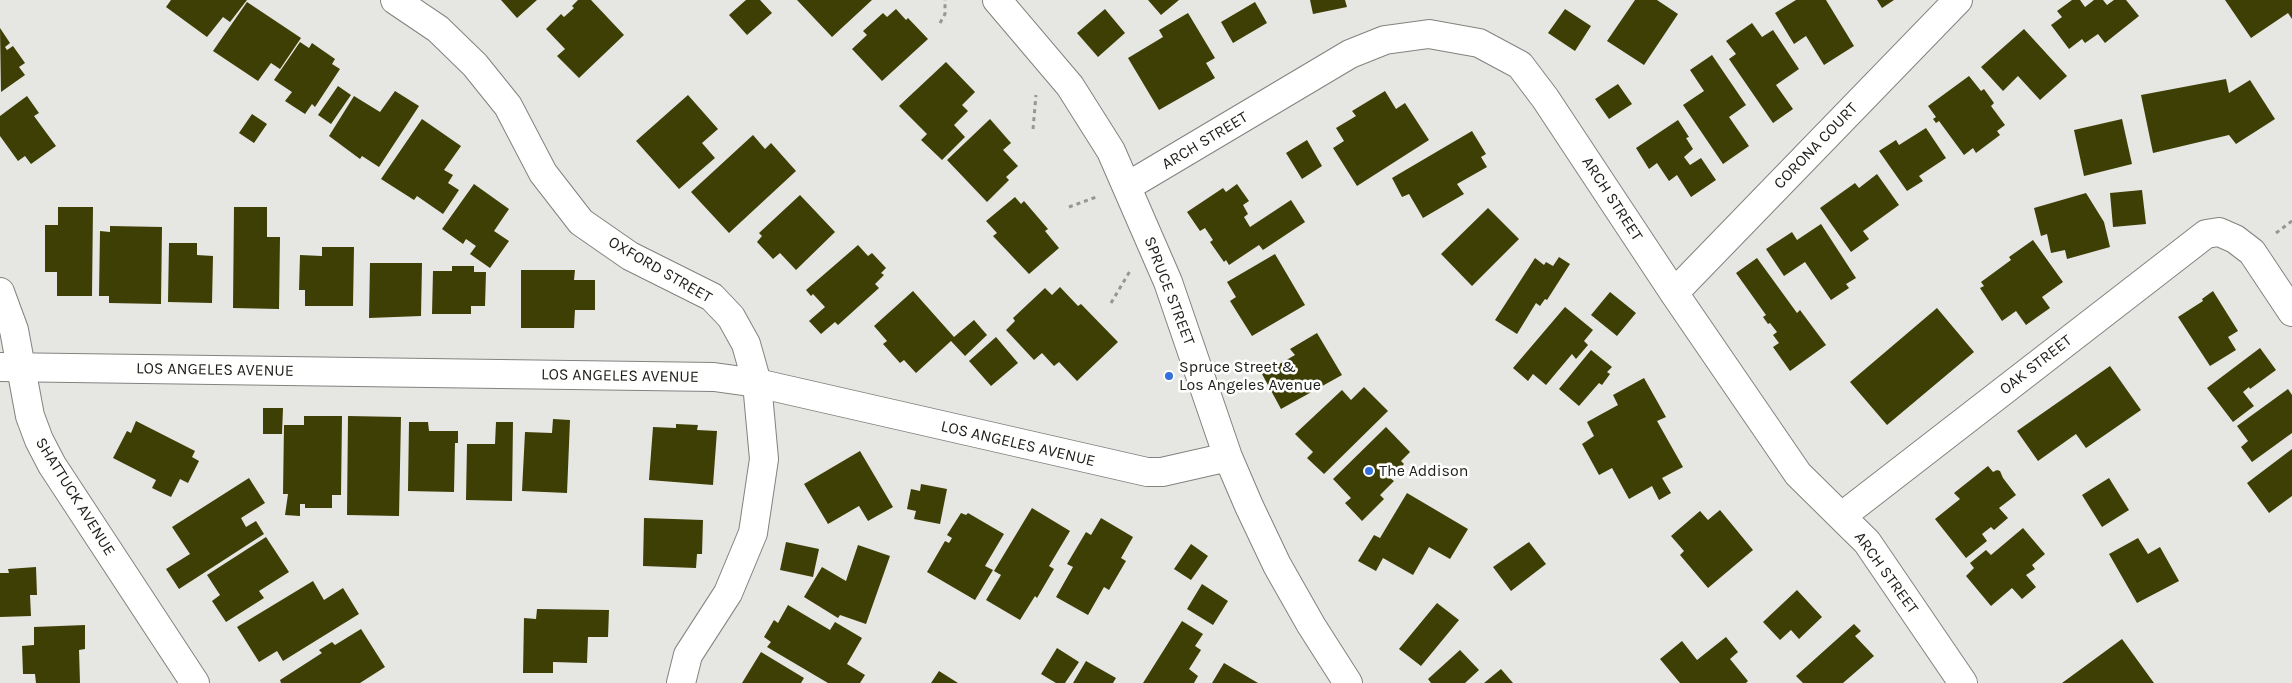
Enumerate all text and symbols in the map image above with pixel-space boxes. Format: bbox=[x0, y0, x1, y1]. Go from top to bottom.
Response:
street label: CORONA COURT bbox=[1770, 99, 1862, 193]
street label: ARCH STREET bbox=[1159, 108, 1251, 174]
street label: ARCH STREET bbox=[1578, 153, 1646, 245]
street label: OXFORD STREET bbox=[605, 233, 715, 307]
street label: SPRUCE STREET bbox=[1139, 234, 1199, 348]
street label: OAK STREET bbox=[1996, 331, 2076, 399]
place label: Spruce Street & Los Angeles Avenue bbox=[1179, 357, 1321, 395]
street label: LOS ANGELES AVENUE bbox=[136, 359, 294, 381]
street label: LOS ANGELES AVENUE bbox=[541, 365, 699, 387]
marker: Spruce Street & Los Angeles Avenue bbox=[1163, 370, 1175, 382]
street label: LOS ANGELES AVENUE bbox=[939, 417, 1097, 471]
street label: SHATTUCK AVENUE bbox=[31, 434, 119, 560]
place label: The Addison bbox=[1379, 461, 1468, 481]
marker: The Addison bbox=[1363, 465, 1375, 477]
street label: ARCH STREET bbox=[1850, 528, 1922, 618]

